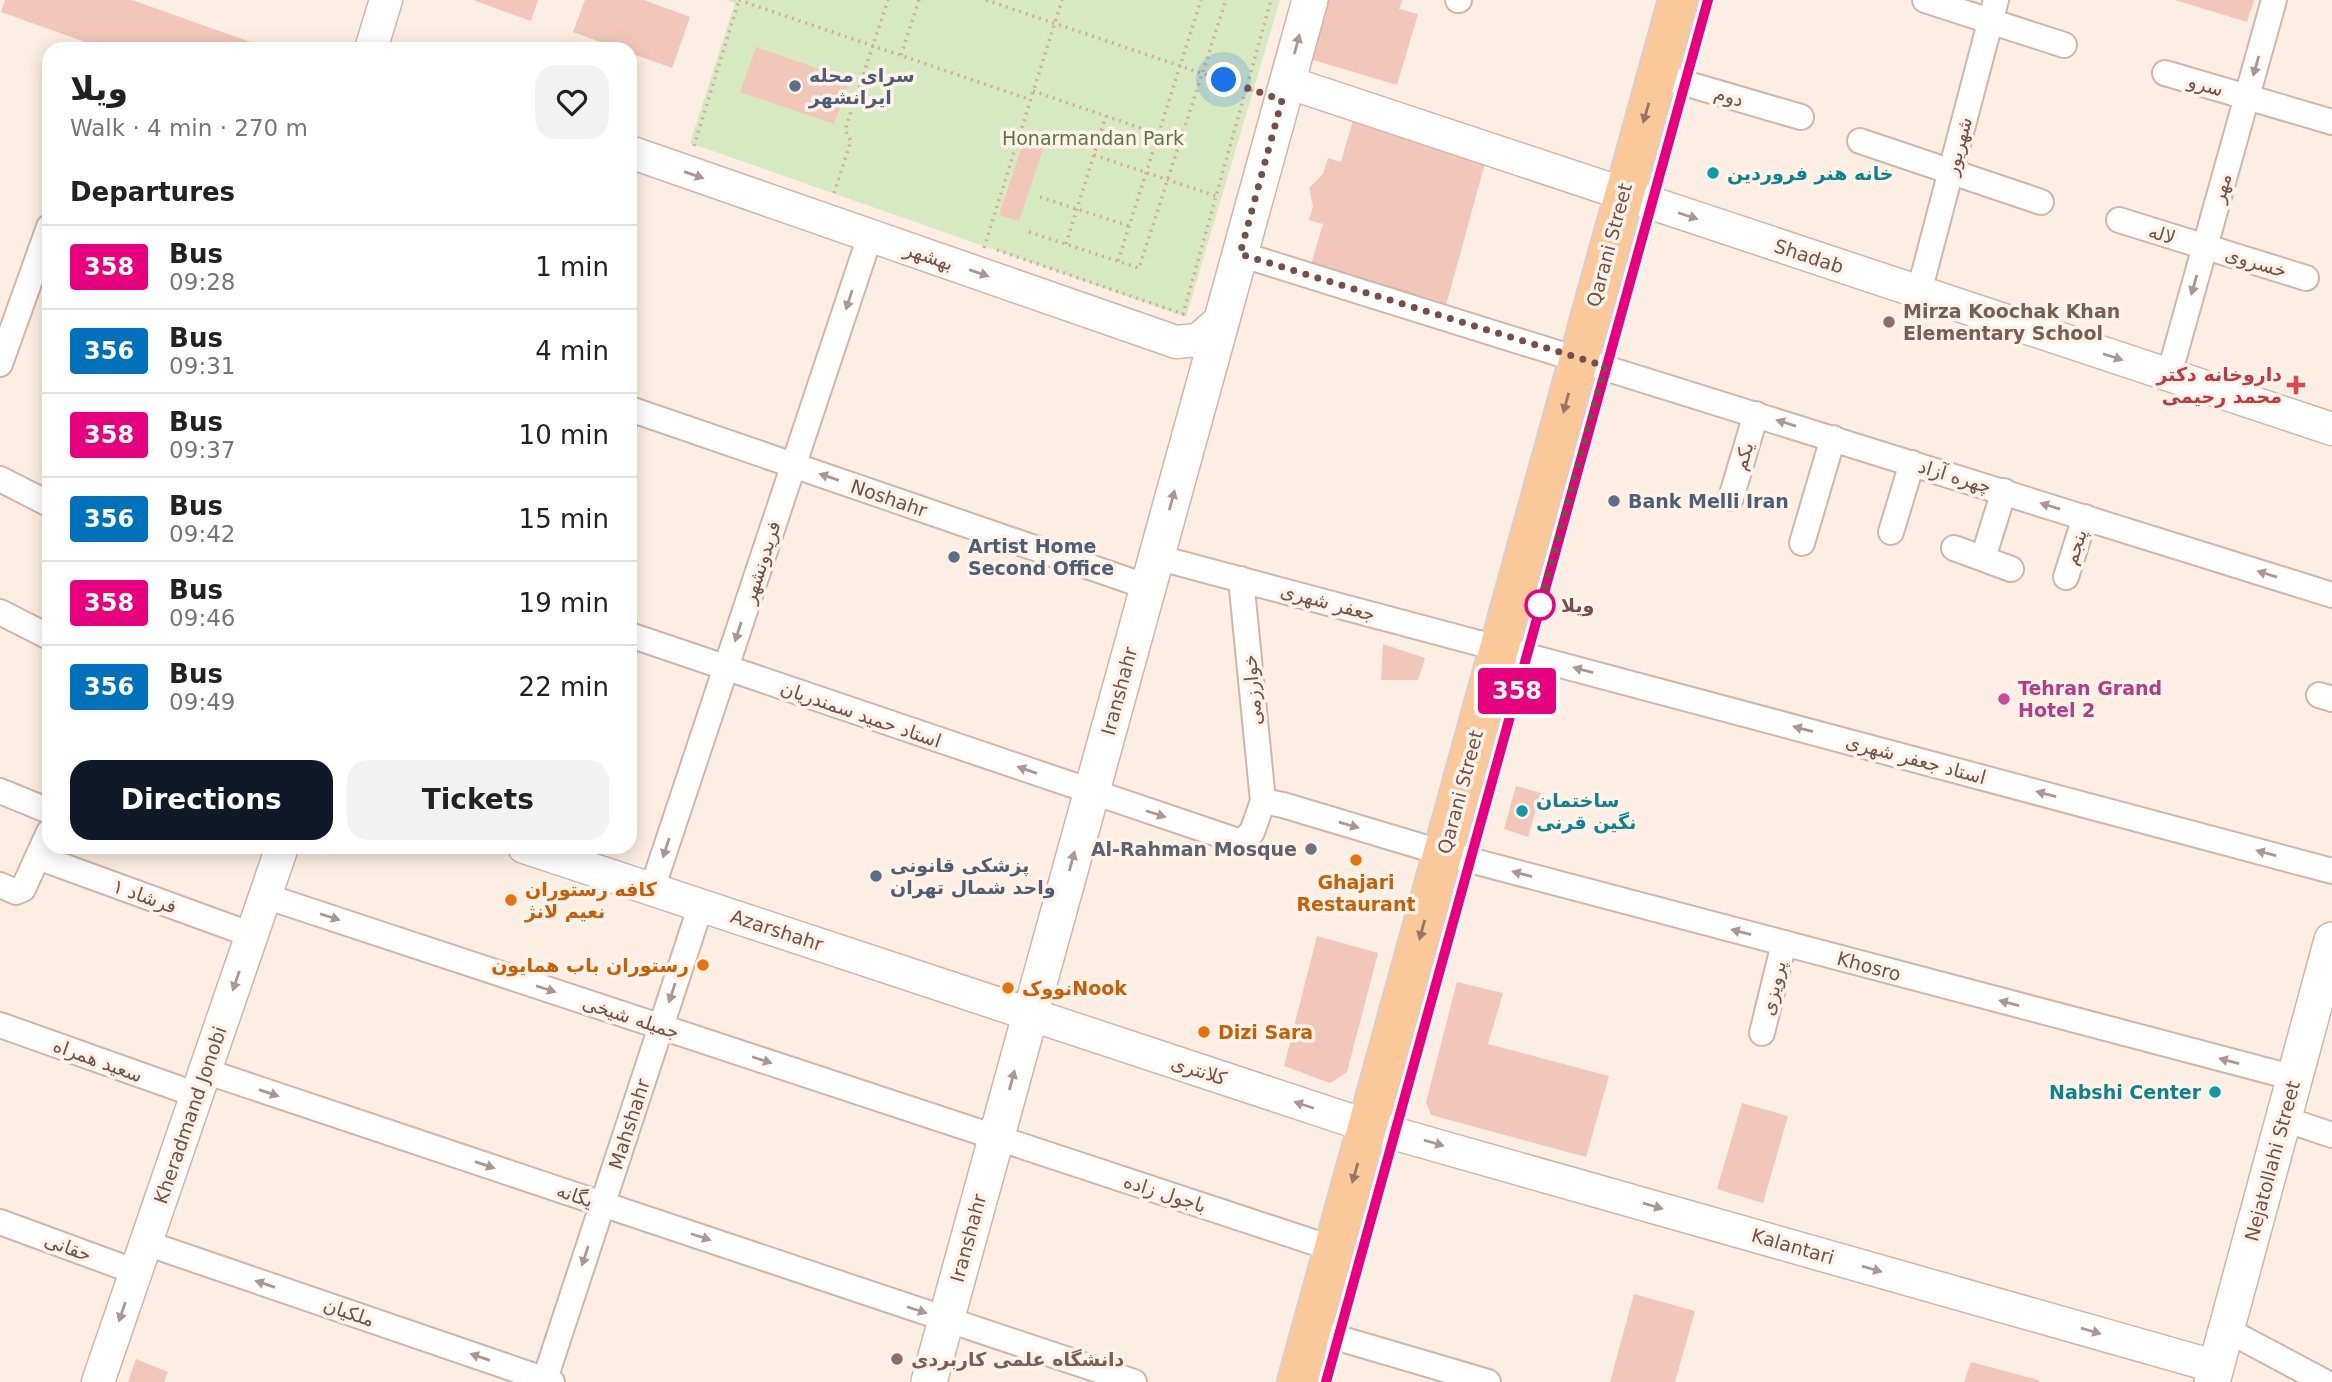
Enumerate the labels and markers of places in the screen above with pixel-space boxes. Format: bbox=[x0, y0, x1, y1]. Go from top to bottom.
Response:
place label: سرای محله ایرانشهر bbox=[808, 64, 915, 109]
marker: سرای محله ایرانشهر bbox=[787, 78, 803, 94]
place label: خانه هنر فروردین bbox=[1727, 162, 1893, 185]
marker: خانه هنر فروردین bbox=[1705, 165, 1721, 181]
place label: Mirza Koochak Khan Elementary School bbox=[1903, 300, 2120, 344]
marker: Mirza Koochak Khan Elementary School bbox=[1881, 314, 1897, 330]
place label: داروخانه دکتر محمد رحیمی bbox=[2156, 363, 2282, 408]
marker: داروخانه دکتر محمد رحیمی bbox=[2288, 377, 2304, 393]
place label: Bank Melli Iran bbox=[1628, 490, 1789, 512]
marker: Bank Melli Iran bbox=[1606, 493, 1622, 509]
place label: Artist Home Second Office bbox=[968, 535, 1114, 579]
marker: Artist Home Second Office bbox=[946, 549, 962, 565]
marker: ویلا bbox=[1525, 590, 1555, 620]
place label: ویلا bbox=[1561, 594, 1594, 617]
place label: Tehran Grand Hotel 2 bbox=[2018, 677, 2162, 721]
marker: Tehran Grand Hotel 2 bbox=[1996, 691, 2012, 707]
place label: ساختمان نگین قرنی bbox=[1536, 789, 1636, 834]
marker: ساختمان نگین قرنی bbox=[1514, 803, 1530, 819]
place label: Al-Rahman Mosque bbox=[1091, 838, 1297, 860]
marker: Al-Rahman Mosque bbox=[1303, 841, 1319, 857]
marker: Ghajari Restaurant bbox=[1348, 852, 1364, 868]
place label: پزشکی قانونی واحد شمال تهران bbox=[890, 854, 1056, 899]
marker: پزشکی قانونی واحد شمال تهران bbox=[868, 868, 884, 884]
place label: Ghajari Restaurant bbox=[1296, 871, 1416, 915]
place label: کافه رستوران نعیم لانژ bbox=[524, 878, 658, 923]
marker: کافه رستوران نعیم لانژ bbox=[503, 892, 519, 908]
place label: رستوران باب همایون bbox=[491, 954, 689, 977]
marker: رستوران باب همایون bbox=[695, 957, 711, 973]
place label: نووکNook bbox=[1022, 977, 1127, 1000]
marker: نووکNook bbox=[1000, 980, 1016, 996]
place label: Dizi Sara bbox=[1218, 1021, 1313, 1043]
marker: Dizi Sara bbox=[1196, 1024, 1212, 1040]
place label: Nabshi Center bbox=[2049, 1081, 2202, 1103]
marker: Nabshi Center bbox=[2207, 1084, 2223, 1100]
place label: دانشگاه علمی کاربردی bbox=[911, 1348, 1125, 1371]
marker: دانشگاه علمی کاربردی bbox=[889, 1351, 905, 1367]

